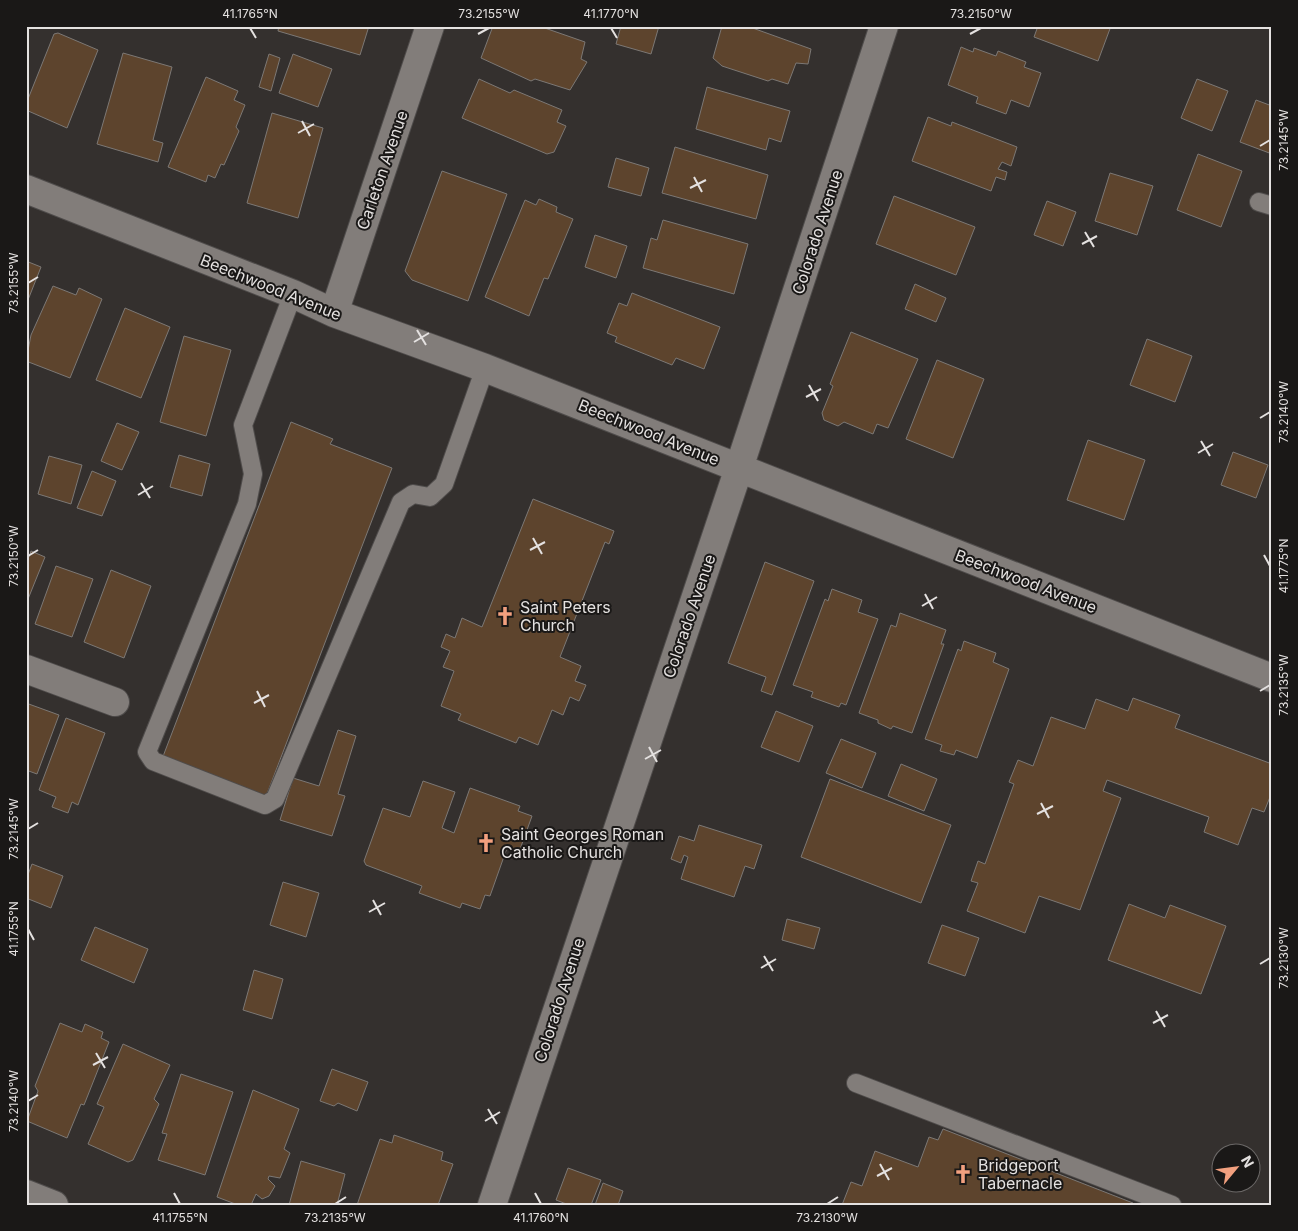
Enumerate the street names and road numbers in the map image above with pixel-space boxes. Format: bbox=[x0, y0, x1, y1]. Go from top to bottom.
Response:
street label: Carleton Avenue bbox=[352, 108, 412, 232]
street label: Colorado Avenue bbox=[787, 167, 847, 297]
street label: Beechwood Avenue bbox=[198, 250, 344, 324]
street label: Beechwood Avenue bbox=[576, 395, 722, 469]
street label: Beechwood Avenue bbox=[952, 545, 1100, 617]
street label: Colorado Avenue bbox=[658, 551, 720, 681]
street label: Colorado Avenue bbox=[529, 935, 589, 1065]

